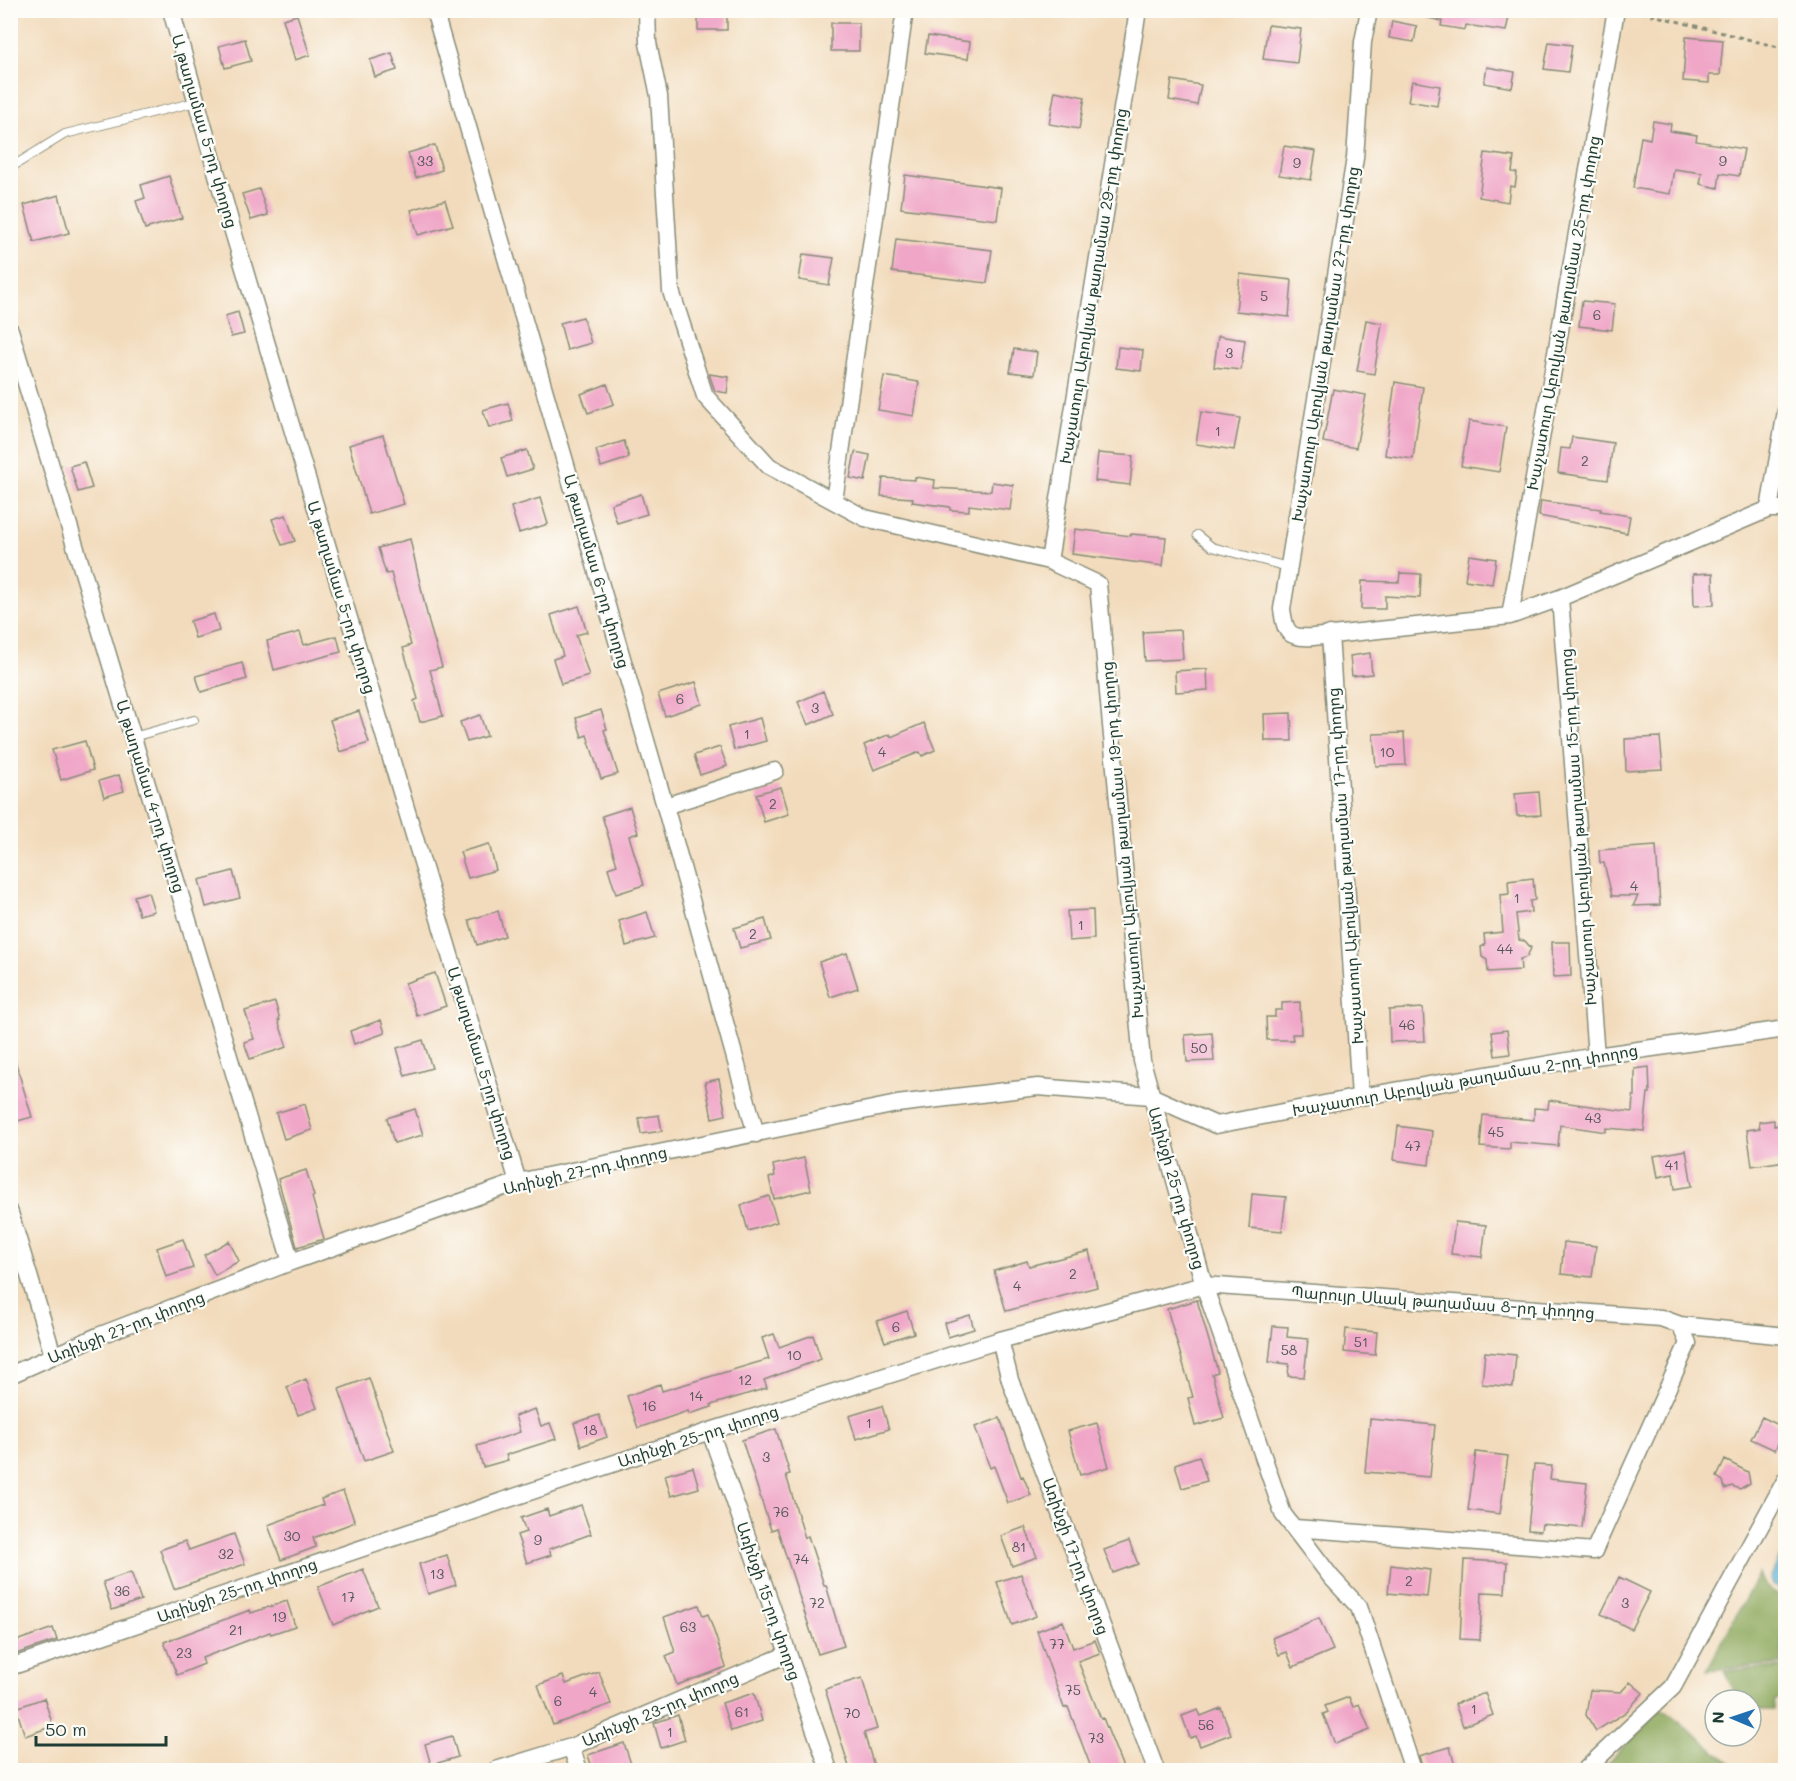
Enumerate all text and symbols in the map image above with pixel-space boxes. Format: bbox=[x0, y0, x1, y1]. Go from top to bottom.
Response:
street label: Ա թաղամաս 5-րդ փողոց bbox=[168, 31, 243, 230]
street label: Խաչատուր Աբովյան թաղամաս 29-րդ փողոց bbox=[1054, 106, 1131, 465]
street label: Խաչատուր Աբովյան թաղամաս 25-րդ փողոց bbox=[1522, 134, 1604, 492]
house number: 33 bbox=[417, 151, 433, 170]
house number: 9 bbox=[1719, 151, 1727, 170]
house number: 9 bbox=[1293, 153, 1301, 172]
street label: Խաչատուր Աբովյան թաղամաս 27-րդ փողոց bbox=[1286, 165, 1363, 523]
house number: 5 bbox=[1260, 286, 1268, 305]
house number: 6 bbox=[1593, 305, 1601, 324]
house number: 3 bbox=[1225, 343, 1233, 362]
house number: 1 bbox=[1215, 421, 1221, 440]
house number: 2 bbox=[1581, 453, 1589, 469]
street label: Ա թաղամաս 6-րդ փողոց bbox=[560, 471, 635, 670]
street label: Ա թաղամաս 5-րդ փողոց bbox=[303, 498, 382, 696]
street label: Խաչատուր Աբովյան թաղամաս 15-րդ փողոց bbox=[1555, 648, 1600, 1006]
street label: Խաչատուր Աբովյան թաղամաս 19-րդ փողոց bbox=[1095, 661, 1148, 1019]
street label: Խաչատուր Աբովյան թաղամաս 17-րդ փողոց bbox=[1322, 687, 1367, 1045]
house number: 6 bbox=[676, 689, 684, 708]
street label: Ա թաղամաս 4-րդ փողոց bbox=[112, 697, 191, 895]
house number: 3 bbox=[811, 698, 819, 717]
house number: 1 bbox=[744, 724, 750, 743]
house number: 4 bbox=[878, 742, 887, 761]
house number: 10 bbox=[1380, 742, 1395, 761]
house number: 2 bbox=[769, 794, 777, 813]
house number: 4 bbox=[1630, 876, 1639, 895]
house number: 1 bbox=[1514, 888, 1520, 907]
house number: 1 bbox=[1078, 915, 1084, 934]
house number: 2 bbox=[749, 924, 757, 943]
house number: 44 bbox=[1497, 939, 1514, 958]
street label: Ա թաղամաս 5-րդ փողոց bbox=[443, 964, 522, 1162]
house number: 46 bbox=[1399, 1015, 1415, 1034]
house number: 50 bbox=[1191, 1038, 1208, 1057]
street label: Խաչատուր Աբովյան թաղամաս 2-րդ փողոց bbox=[1290, 1039, 1639, 1120]
street label: Առինջի 25-րդ փողոց bbox=[1144, 1104, 1211, 1271]
house number: 43 bbox=[1585, 1108, 1601, 1127]
house number: 45 bbox=[1488, 1122, 1504, 1141]
house number: 47 bbox=[1405, 1136, 1421, 1155]
street label: Առինջի 27-րդ փողոց bbox=[501, 1140, 669, 1199]
house number: 41 bbox=[1665, 1155, 1679, 1174]
house number: 2 bbox=[1069, 1264, 1077, 1283]
house number: 4 bbox=[1013, 1276, 1022, 1295]
street label: Պարույր Սևակ թաղամաս 8-րդ փողոց bbox=[1291, 1280, 1596, 1323]
street label: Առինջի 27-րդ փողոց bbox=[44, 1285, 207, 1368]
house number: 6 bbox=[892, 1317, 900, 1336]
house number: 51 bbox=[1354, 1332, 1368, 1351]
house number: 58 bbox=[1281, 1340, 1297, 1359]
house number: 10 bbox=[787, 1345, 802, 1364]
house number: 12 bbox=[738, 1370, 752, 1389]
house number: 14 bbox=[689, 1386, 704, 1405]
house number: 16 bbox=[642, 1396, 656, 1415]
street label: Առինջի 25-րդ փողոց bbox=[615, 1400, 781, 1471]
house number: 1 bbox=[866, 1413, 872, 1432]
house number: 18 bbox=[583, 1420, 597, 1439]
house number: 3 bbox=[762, 1447, 770, 1466]
street label: Առինջի 17-րդ փողոց bbox=[1038, 1474, 1115, 1637]
house number: 76 bbox=[773, 1502, 789, 1521]
street label: Առինջի 15-րդ փողոց bbox=[732, 1519, 806, 1683]
house number: 30 bbox=[284, 1526, 301, 1545]
house number: 9 bbox=[534, 1530, 542, 1549]
house number: 81 bbox=[1012, 1537, 1026, 1556]
house number: 32 bbox=[218, 1544, 234, 1563]
house number: 74 bbox=[793, 1549, 810, 1568]
street label: Առինջի 25-րդ փողոց bbox=[154, 1552, 320, 1627]
house number: 13 bbox=[430, 1564, 444, 1583]
house number: 2 bbox=[1405, 1571, 1413, 1590]
house number: 36 bbox=[114, 1581, 130, 1600]
house number: 17 bbox=[341, 1587, 355, 1606]
house number: 72 bbox=[809, 1593, 825, 1612]
house number: 3 bbox=[1621, 1593, 1629, 1612]
house number: 19 bbox=[272, 1607, 286, 1626]
house number: 63 bbox=[680, 1617, 696, 1636]
house number: 21 bbox=[229, 1620, 243, 1639]
house number: 77 bbox=[1049, 1634, 1065, 1653]
house number: 23 bbox=[176, 1643, 192, 1662]
street label: Առինջի 23-րդ փողոց bbox=[578, 1666, 741, 1751]
house number: 75 bbox=[1065, 1680, 1081, 1699]
house number: 4 bbox=[589, 1682, 598, 1701]
north arrow bbox=[1703, 1688, 1763, 1748]
house number: 6 bbox=[554, 1691, 562, 1710]
house number: 1 bbox=[1471, 1699, 1477, 1718]
house number: 61 bbox=[735, 1702, 749, 1721]
house number: 70 bbox=[844, 1703, 861, 1722]
scale bar bbox=[36, 1709, 166, 1747]
text: N bbox=[1707, 1711, 1728, 1724]
house number: 56 bbox=[1198, 1715, 1214, 1734]
text: 50 m bbox=[45, 1717, 87, 1741]
house number: 1 bbox=[667, 1722, 673, 1741]
house number: 73 bbox=[1088, 1728, 1104, 1747]

